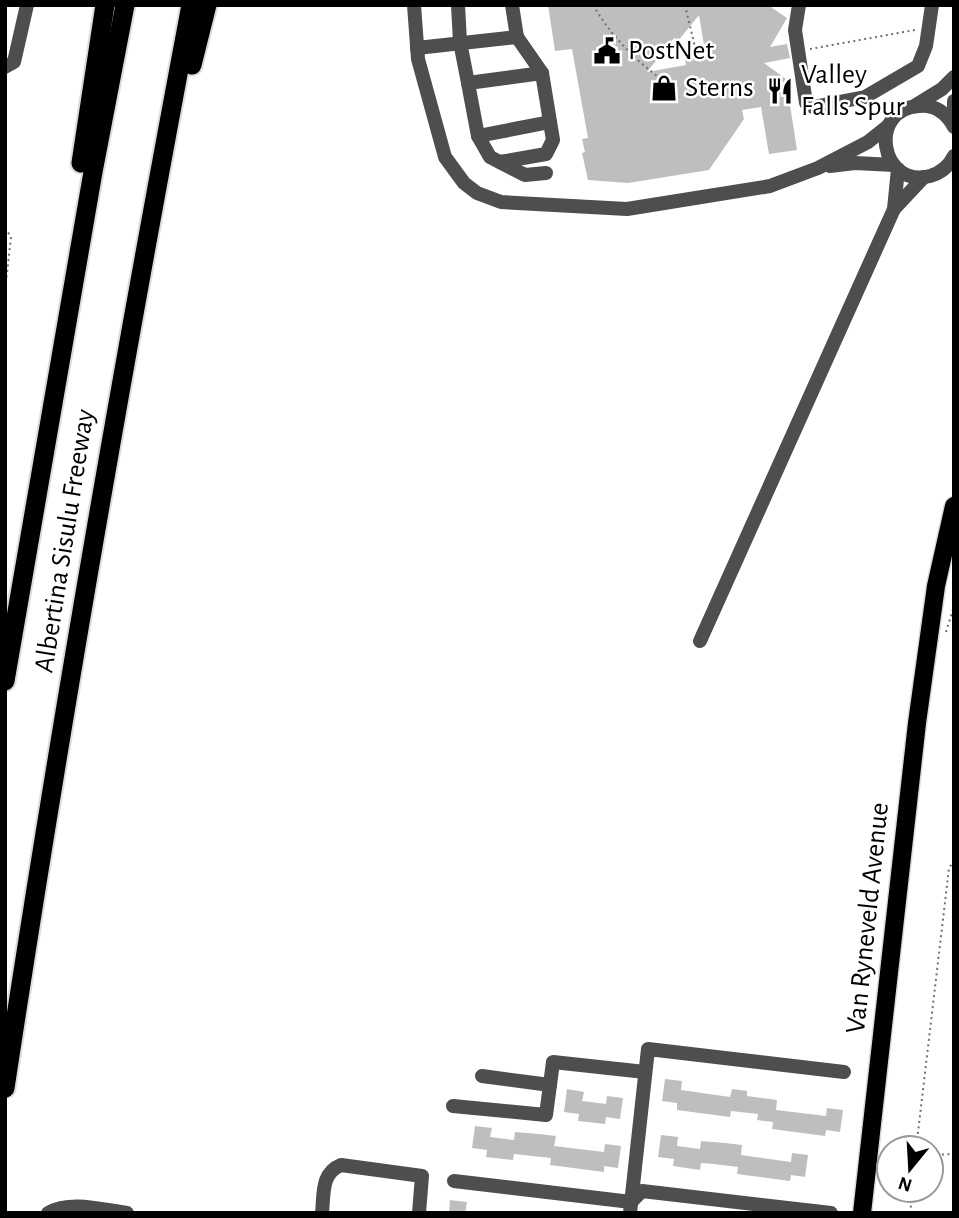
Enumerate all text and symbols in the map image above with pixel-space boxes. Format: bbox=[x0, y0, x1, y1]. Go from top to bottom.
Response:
public building icon: PostNet bbox=[592, 36, 622, 66]
place label: PostNet bbox=[628, 37, 714, 65]
place label: Valley Falls Spur bbox=[801, 61, 905, 121]
shop icon: Sterns bbox=[649, 73, 679, 103]
place label: Sterns bbox=[685, 74, 754, 102]
restaurant icon: Valley Falls Spur bbox=[765, 76, 795, 106]
street label: Albertina Sisulu Freeway bbox=[30, 407, 100, 675]
street label: Van Ryneveld Avenue bbox=[842, 801, 894, 1035]
north arrow bbox=[875, 1134, 945, 1204]
text: N bbox=[896, 1173, 914, 1195]

